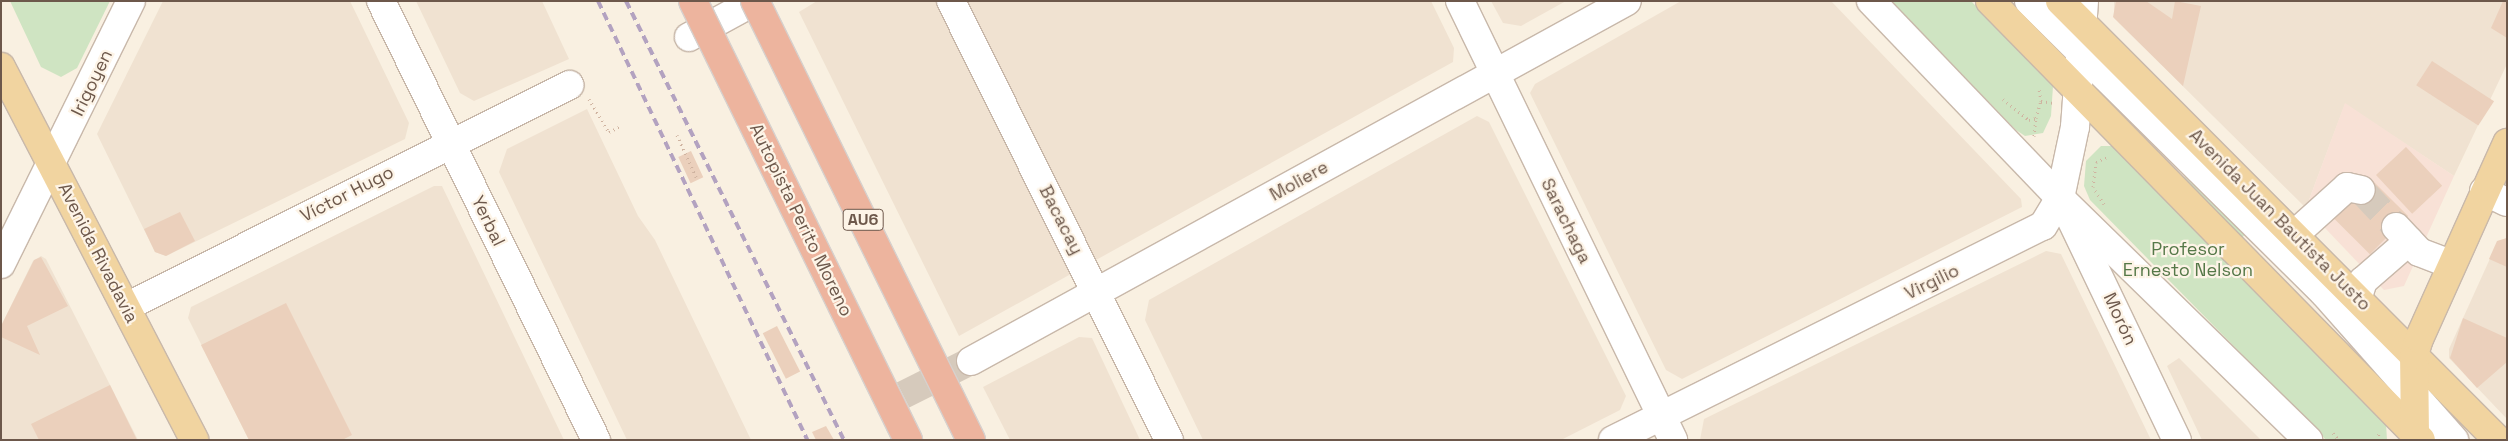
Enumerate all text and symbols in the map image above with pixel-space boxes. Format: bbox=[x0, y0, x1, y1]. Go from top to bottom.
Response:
street label: Irigoyen bbox=[67, 46, 117, 120]
street label: Autopista Perito Moreno bbox=[745, 120, 857, 320]
street label: Avenida Juan Bautista Justo bbox=[2185, 125, 2375, 315]
street label: Moliere bbox=[1266, 156, 1332, 206]
street label: Víctor Hugo bbox=[297, 161, 397, 227]
street label: Sarachaga bbox=[1536, 175, 1596, 267]
street label: Avenida Rivadavia bbox=[53, 179, 143, 327]
street label: Bacacay bbox=[1034, 182, 1088, 258]
street label: Yerbal bbox=[467, 192, 509, 250]
road number: AU6 bbox=[842, 206, 884, 234]
park label: Profesor Ernesto Nelson bbox=[2123, 239, 2253, 282]
street label: Virgilio bbox=[1901, 260, 1963, 304]
street label: Morón bbox=[2099, 289, 2141, 349]

